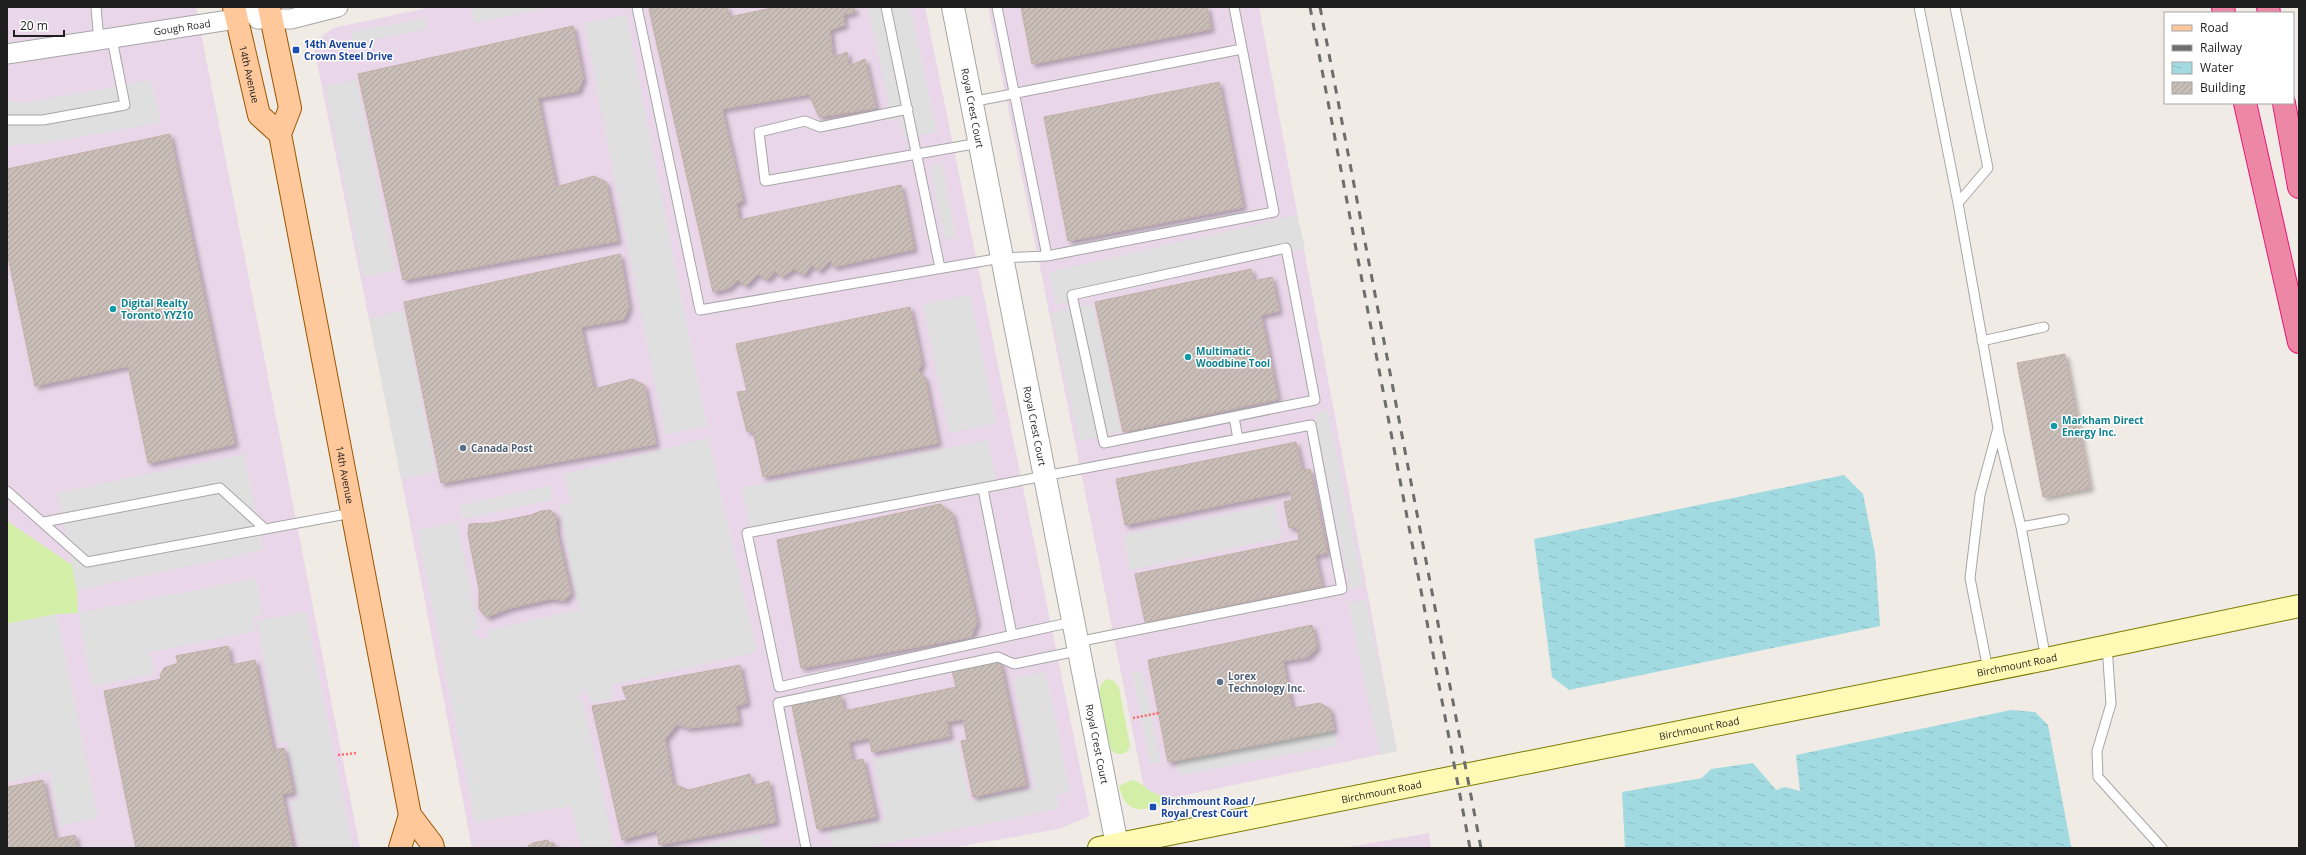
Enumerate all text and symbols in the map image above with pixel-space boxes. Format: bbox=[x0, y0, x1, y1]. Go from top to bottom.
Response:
scale bar bbox=[14, 12, 64, 38]
legend bbox=[2164, 12, 2294, 104]
street label: Gough Road bbox=[152, 16, 211, 39]
text: 20 m bbox=[20, 17, 48, 34]
text: Road bbox=[2200, 19, 2229, 36]
place label: 14th Avenue / Crown Steel Drive bbox=[304, 37, 393, 63]
text: Railway bbox=[2200, 39, 2243, 56]
street label: 14th Avenue bbox=[236, 44, 263, 105]
marker: 14th Avenue / Crown Steel Drive bbox=[291, 45, 301, 55]
text: Water bbox=[2200, 59, 2234, 76]
street label: Royal Crest Court bbox=[958, 67, 988, 150]
text: Building bbox=[2200, 79, 2246, 96]
place label: Digital Realty Toronto YYZ10 bbox=[121, 296, 193, 322]
marker: Digital Realty Toronto YYZ10 bbox=[108, 304, 118, 314]
place label: Multimatic Woodbine Tool bbox=[1196, 344, 1270, 370]
marker: Multimatic Woodbine Tool bbox=[1183, 352, 1193, 362]
street label: Royal Crest Court bbox=[1020, 385, 1050, 468]
place label: Markham Direct Energy Inc. bbox=[2062, 413, 2144, 439]
marker: Markham Direct Energy Inc. bbox=[2049, 421, 2059, 431]
place label: Canada Post bbox=[471, 441, 533, 455]
marker: Canada Post bbox=[458, 443, 468, 453]
street label: 14th Avenue bbox=[333, 445, 358, 505]
street label: Birchmount Road bbox=[1975, 650, 2058, 680]
place label: Lorex Technology Inc. bbox=[1228, 669, 1305, 695]
marker: Lorex Technology Inc. bbox=[1215, 677, 1225, 687]
street label: Royal Crest Court bbox=[1083, 703, 1112, 786]
street label: Birchmount Road bbox=[1658, 713, 1741, 743]
street label: Birchmount Road bbox=[1340, 777, 1423, 806]
place label: Birchmount Road / Royal Crest Court bbox=[1161, 794, 1256, 820]
marker: Birchmount Road / Royal Crest Court bbox=[1148, 802, 1158, 812]

